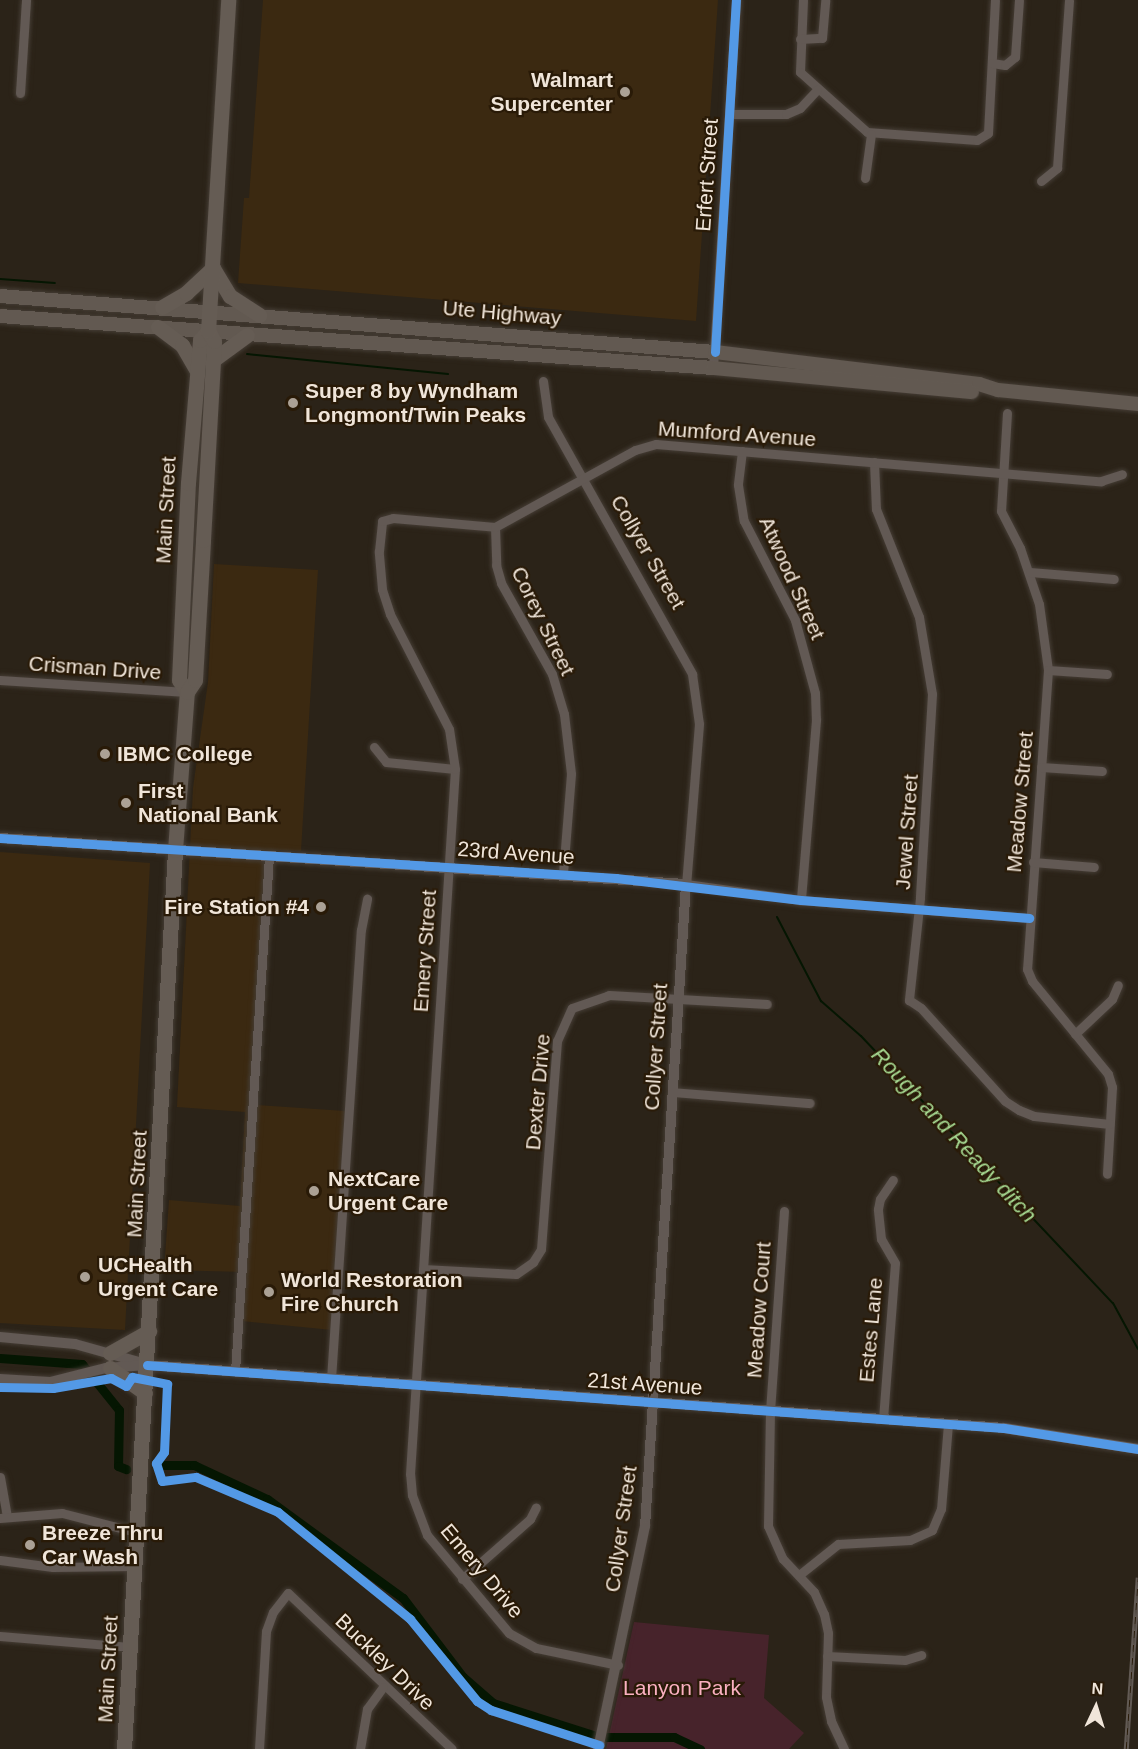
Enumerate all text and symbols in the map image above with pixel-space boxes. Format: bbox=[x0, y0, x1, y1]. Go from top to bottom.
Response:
place label: Walmart Supercenter bbox=[490, 67, 613, 117]
marker: Walmart Supercenter bbox=[618, 85, 632, 99]
street label: Erfert Street bbox=[690, 118, 724, 232]
street label: Ute Highway bbox=[442, 295, 562, 331]
place label: Super 8 by Wyndham Longmont/Twin Peaks bbox=[305, 378, 526, 428]
marker: Super 8 by Wyndham Longmont/Twin Peaks bbox=[286, 396, 300, 410]
street label: Mumford Avenue bbox=[657, 416, 817, 452]
street label: Main Street bbox=[151, 456, 181, 564]
street label: Collyer Street bbox=[605, 491, 691, 613]
street label: Atwood Street bbox=[754, 513, 830, 643]
street label: Corey Street bbox=[506, 563, 580, 679]
street label: Crisman Drive bbox=[28, 651, 162, 685]
street label: Meadow Street bbox=[1001, 731, 1039, 873]
place label: IBMC College bbox=[117, 741, 252, 767]
marker: IBMC College bbox=[98, 747, 112, 761]
street label: Jewel Street bbox=[890, 773, 924, 891]
place label: First National Bank bbox=[138, 778, 278, 828]
marker: First National Bank bbox=[119, 796, 133, 810]
street label: 23rd Avenue bbox=[456, 836, 576, 870]
street label: Emery Street bbox=[408, 889, 442, 1013]
place label: Fire Station #4 bbox=[164, 894, 309, 920]
marker: Fire Station #4 bbox=[314, 900, 328, 914]
street label: Collyer Street bbox=[639, 983, 673, 1111]
street label: Dexter Drive bbox=[520, 1033, 556, 1151]
water label: Rough and Ready ditch bbox=[866, 1042, 1042, 1228]
street label: Main Street bbox=[122, 1130, 152, 1238]
place label: NextCare Urgent Care bbox=[328, 1166, 448, 1216]
marker: NextCare Urgent Care bbox=[305, 1182, 323, 1200]
street label: Meadow Court bbox=[742, 1241, 776, 1379]
place label: UCHealth Urgent Care bbox=[98, 1252, 218, 1302]
place label: World Restoration Fire Church bbox=[281, 1267, 463, 1317]
marker: UCHealth Urgent Care bbox=[76, 1268, 94, 1286]
street label: Estes Lane bbox=[854, 1277, 888, 1383]
marker: World Restoration Fire Church bbox=[262, 1285, 276, 1299]
street label: 21st Avenue bbox=[586, 1367, 704, 1401]
street label: Collyer Street bbox=[600, 1464, 642, 1594]
street label: Emery Drive bbox=[435, 1519, 529, 1623]
place label: Breeze Thru Car Wash bbox=[42, 1520, 163, 1570]
marker: Breeze Thru Car Wash bbox=[23, 1538, 37, 1552]
street label: Buckley Drive bbox=[330, 1608, 440, 1716]
street label: Main Street bbox=[93, 1615, 123, 1723]
park label: Lanyon Park bbox=[623, 1675, 741, 1701]
north arrow bbox=[1066, 1677, 1126, 1737]
text: N bbox=[1091, 1680, 1104, 1697]

